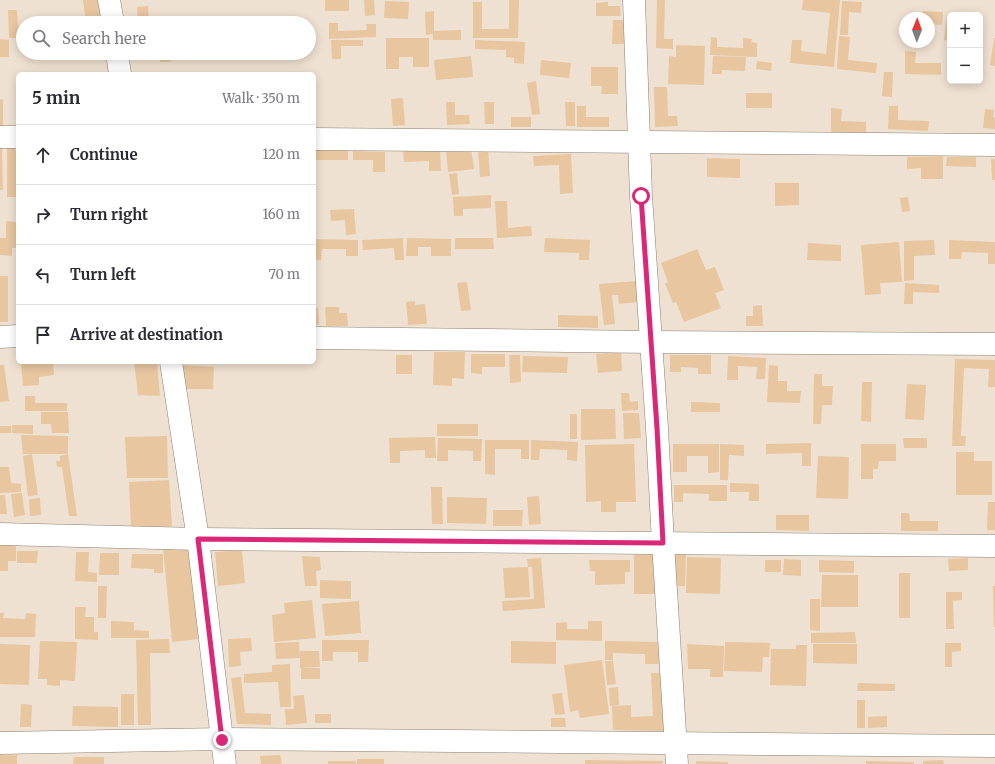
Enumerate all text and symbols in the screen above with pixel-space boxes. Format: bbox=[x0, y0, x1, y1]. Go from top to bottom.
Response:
north arrow bbox=[899, 12, 935, 48]
map controls bbox=[947, 12, 983, 84]
button: + bbox=[947, 12, 983, 48]
search box bbox=[16, 16, 316, 60]
icon: search bbox=[30, 27, 52, 49]
text: Search here bbox=[62, 29, 146, 48]
button: − bbox=[947, 48, 983, 84]
text: 5 min bbox=[32, 87, 80, 109]
text: Walk · 350 m bbox=[222, 90, 300, 107]
icon: ahead bbox=[32, 144, 54, 166]
text: Continue bbox=[70, 145, 138, 164]
text: 120 m bbox=[262, 146, 300, 163]
route start bbox=[632, 187, 650, 205]
icon: right bbox=[32, 204, 54, 226]
text: Turn right bbox=[70, 205, 148, 224]
text: 160 m bbox=[262, 206, 300, 223]
icon: left bbox=[32, 264, 54, 286]
text: Turn left bbox=[70, 265, 136, 284]
text: 70 m bbox=[269, 266, 300, 283]
icon: arrive bbox=[32, 324, 54, 346]
text: Arrive at destination bbox=[70, 325, 223, 344]
route end bbox=[213, 731, 231, 749]

